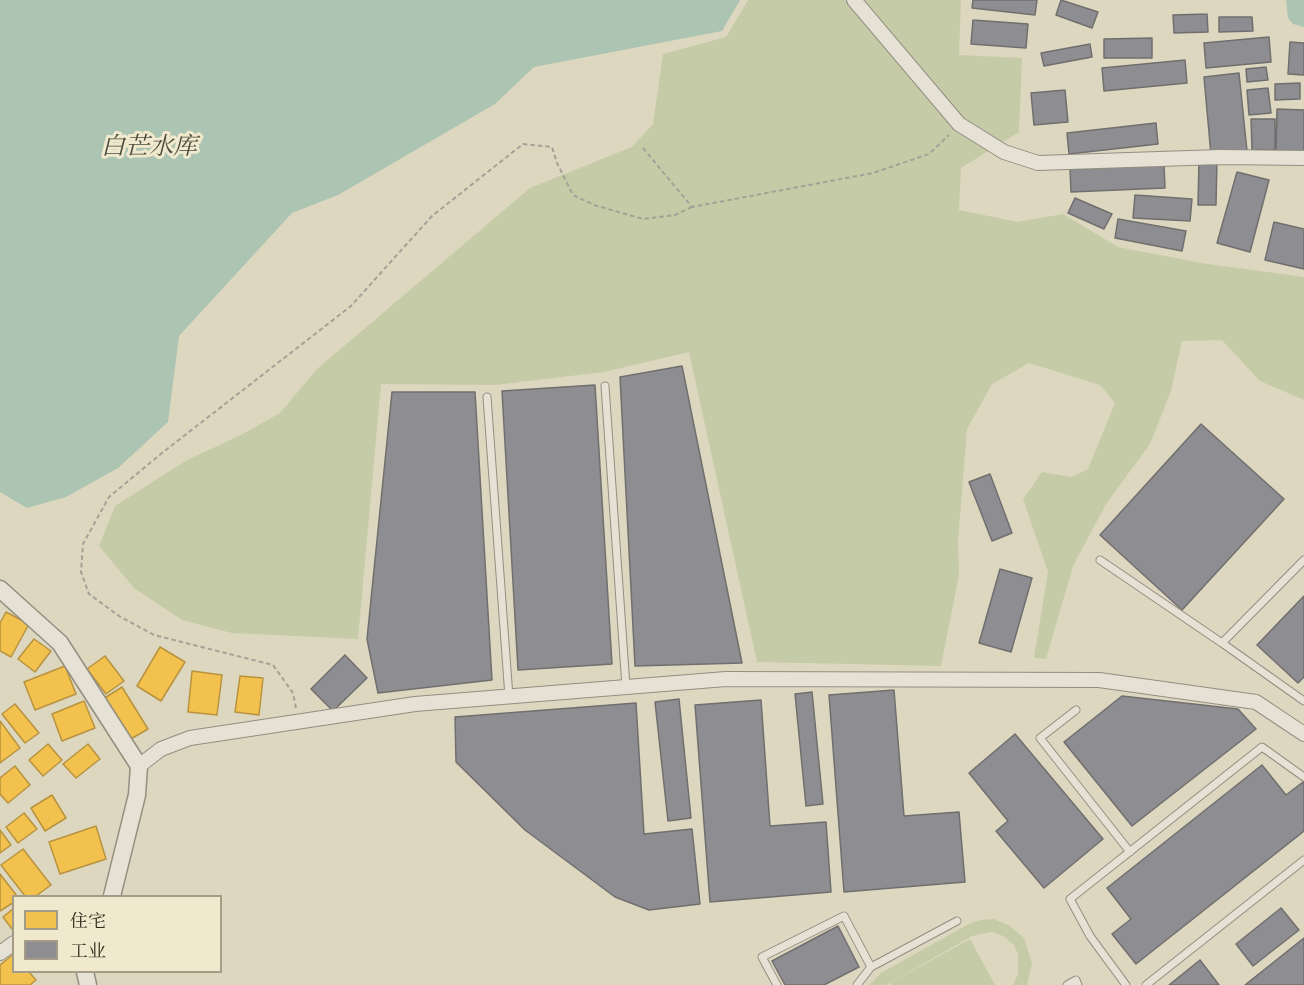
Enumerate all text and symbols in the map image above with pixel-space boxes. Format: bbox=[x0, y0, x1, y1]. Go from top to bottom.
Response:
water label: 白芒水库 bbox=[101, 134, 197, 162]
legend bbox=[12, 895, 222, 973]
text: 住宅 bbox=[70, 907, 106, 934]
text: 工业 bbox=[70, 937, 106, 964]

